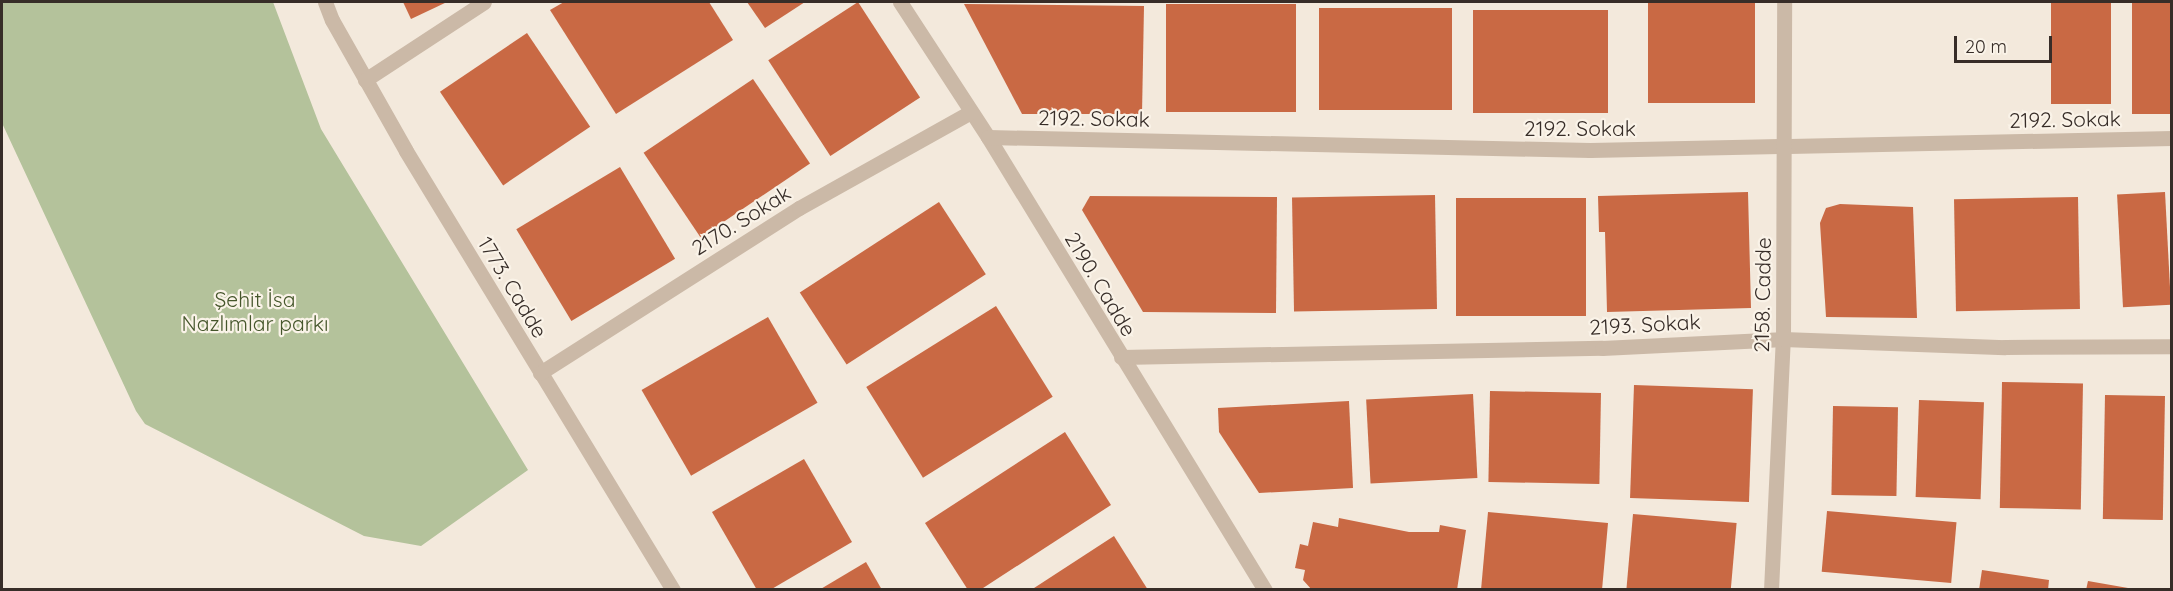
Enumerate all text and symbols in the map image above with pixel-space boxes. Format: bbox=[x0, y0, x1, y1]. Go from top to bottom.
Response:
scale bar bbox=[1957, 24, 2054, 62]
text: 20 m bbox=[1965, 35, 2007, 58]
street label: 2192. Sokak bbox=[1038, 104, 1150, 132]
street label: 2192. Sokak bbox=[2009, 105, 2121, 133]
street label: 2192. Sokak bbox=[1524, 115, 1636, 141]
street label: 2170. Sokak bbox=[687, 180, 795, 260]
street label: 2190. Cadde bbox=[1060, 227, 1142, 341]
street label: 1773. Cadde bbox=[473, 232, 553, 342]
street label: 2158. Cadde bbox=[1748, 237, 1776, 353]
park label: Şehit İsa Nazlımlar parkı bbox=[181, 286, 329, 336]
street label: 2193. Sokak bbox=[1589, 309, 1701, 339]

